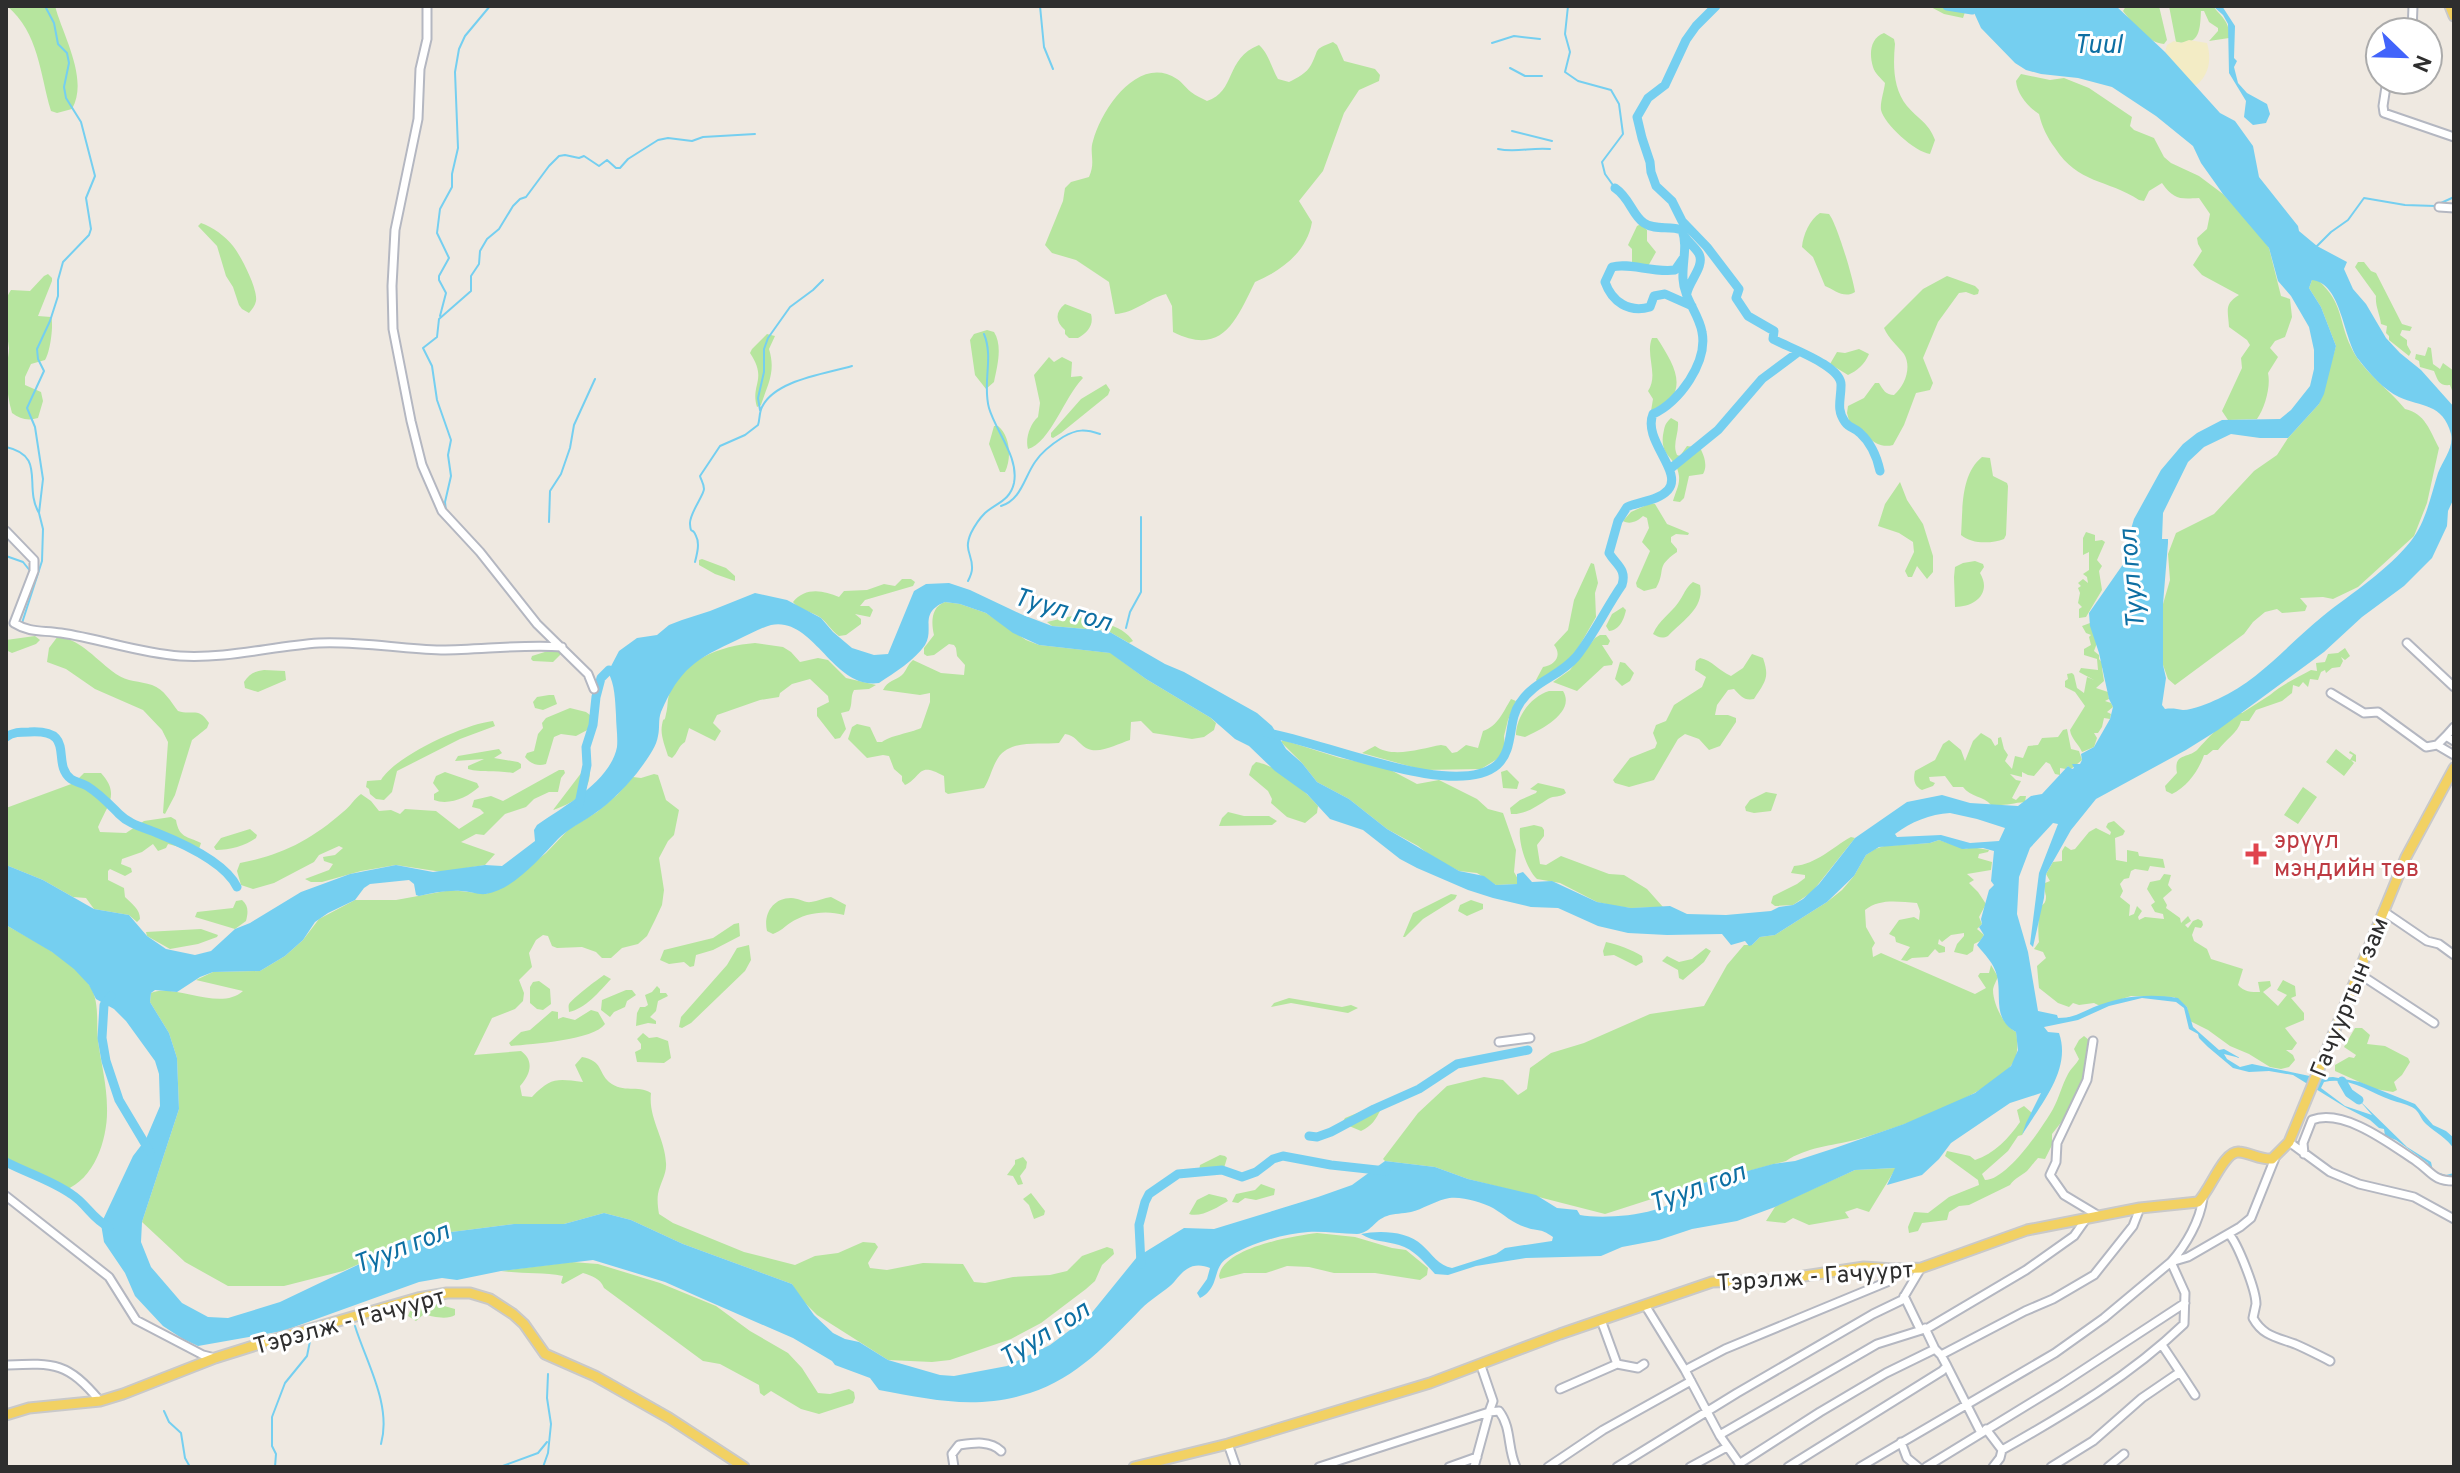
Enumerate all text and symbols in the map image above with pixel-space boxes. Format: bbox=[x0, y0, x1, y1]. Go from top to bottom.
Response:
north arrow bbox=[2364, 16, 2444, 96]
water label: Tuul bbox=[2074, 30, 2124, 63]
text: N bbox=[2405, 50, 2436, 75]
water label: Туул гол bbox=[2113, 526, 2154, 630]
water label: Туул гол bbox=[1010, 582, 1116, 641]
place label: эрүүл мэндийн төв bbox=[2274, 827, 2419, 885]
marker: эрүүл мэндийн төв bbox=[2245, 843, 2267, 865]
street label: Гачууртын зам bbox=[2305, 913, 2397, 1082]
water label: Туул гол bbox=[1645, 1156, 1752, 1222]
water label: Туул гол bbox=[349, 1216, 456, 1283]
street label: Тэрэлж - Гачуурт bbox=[1716, 1256, 1915, 1300]
street label: Тэрэлж - Гачуурт bbox=[250, 1283, 449, 1363]
water label: Туул гол bbox=[994, 1294, 1097, 1376]

